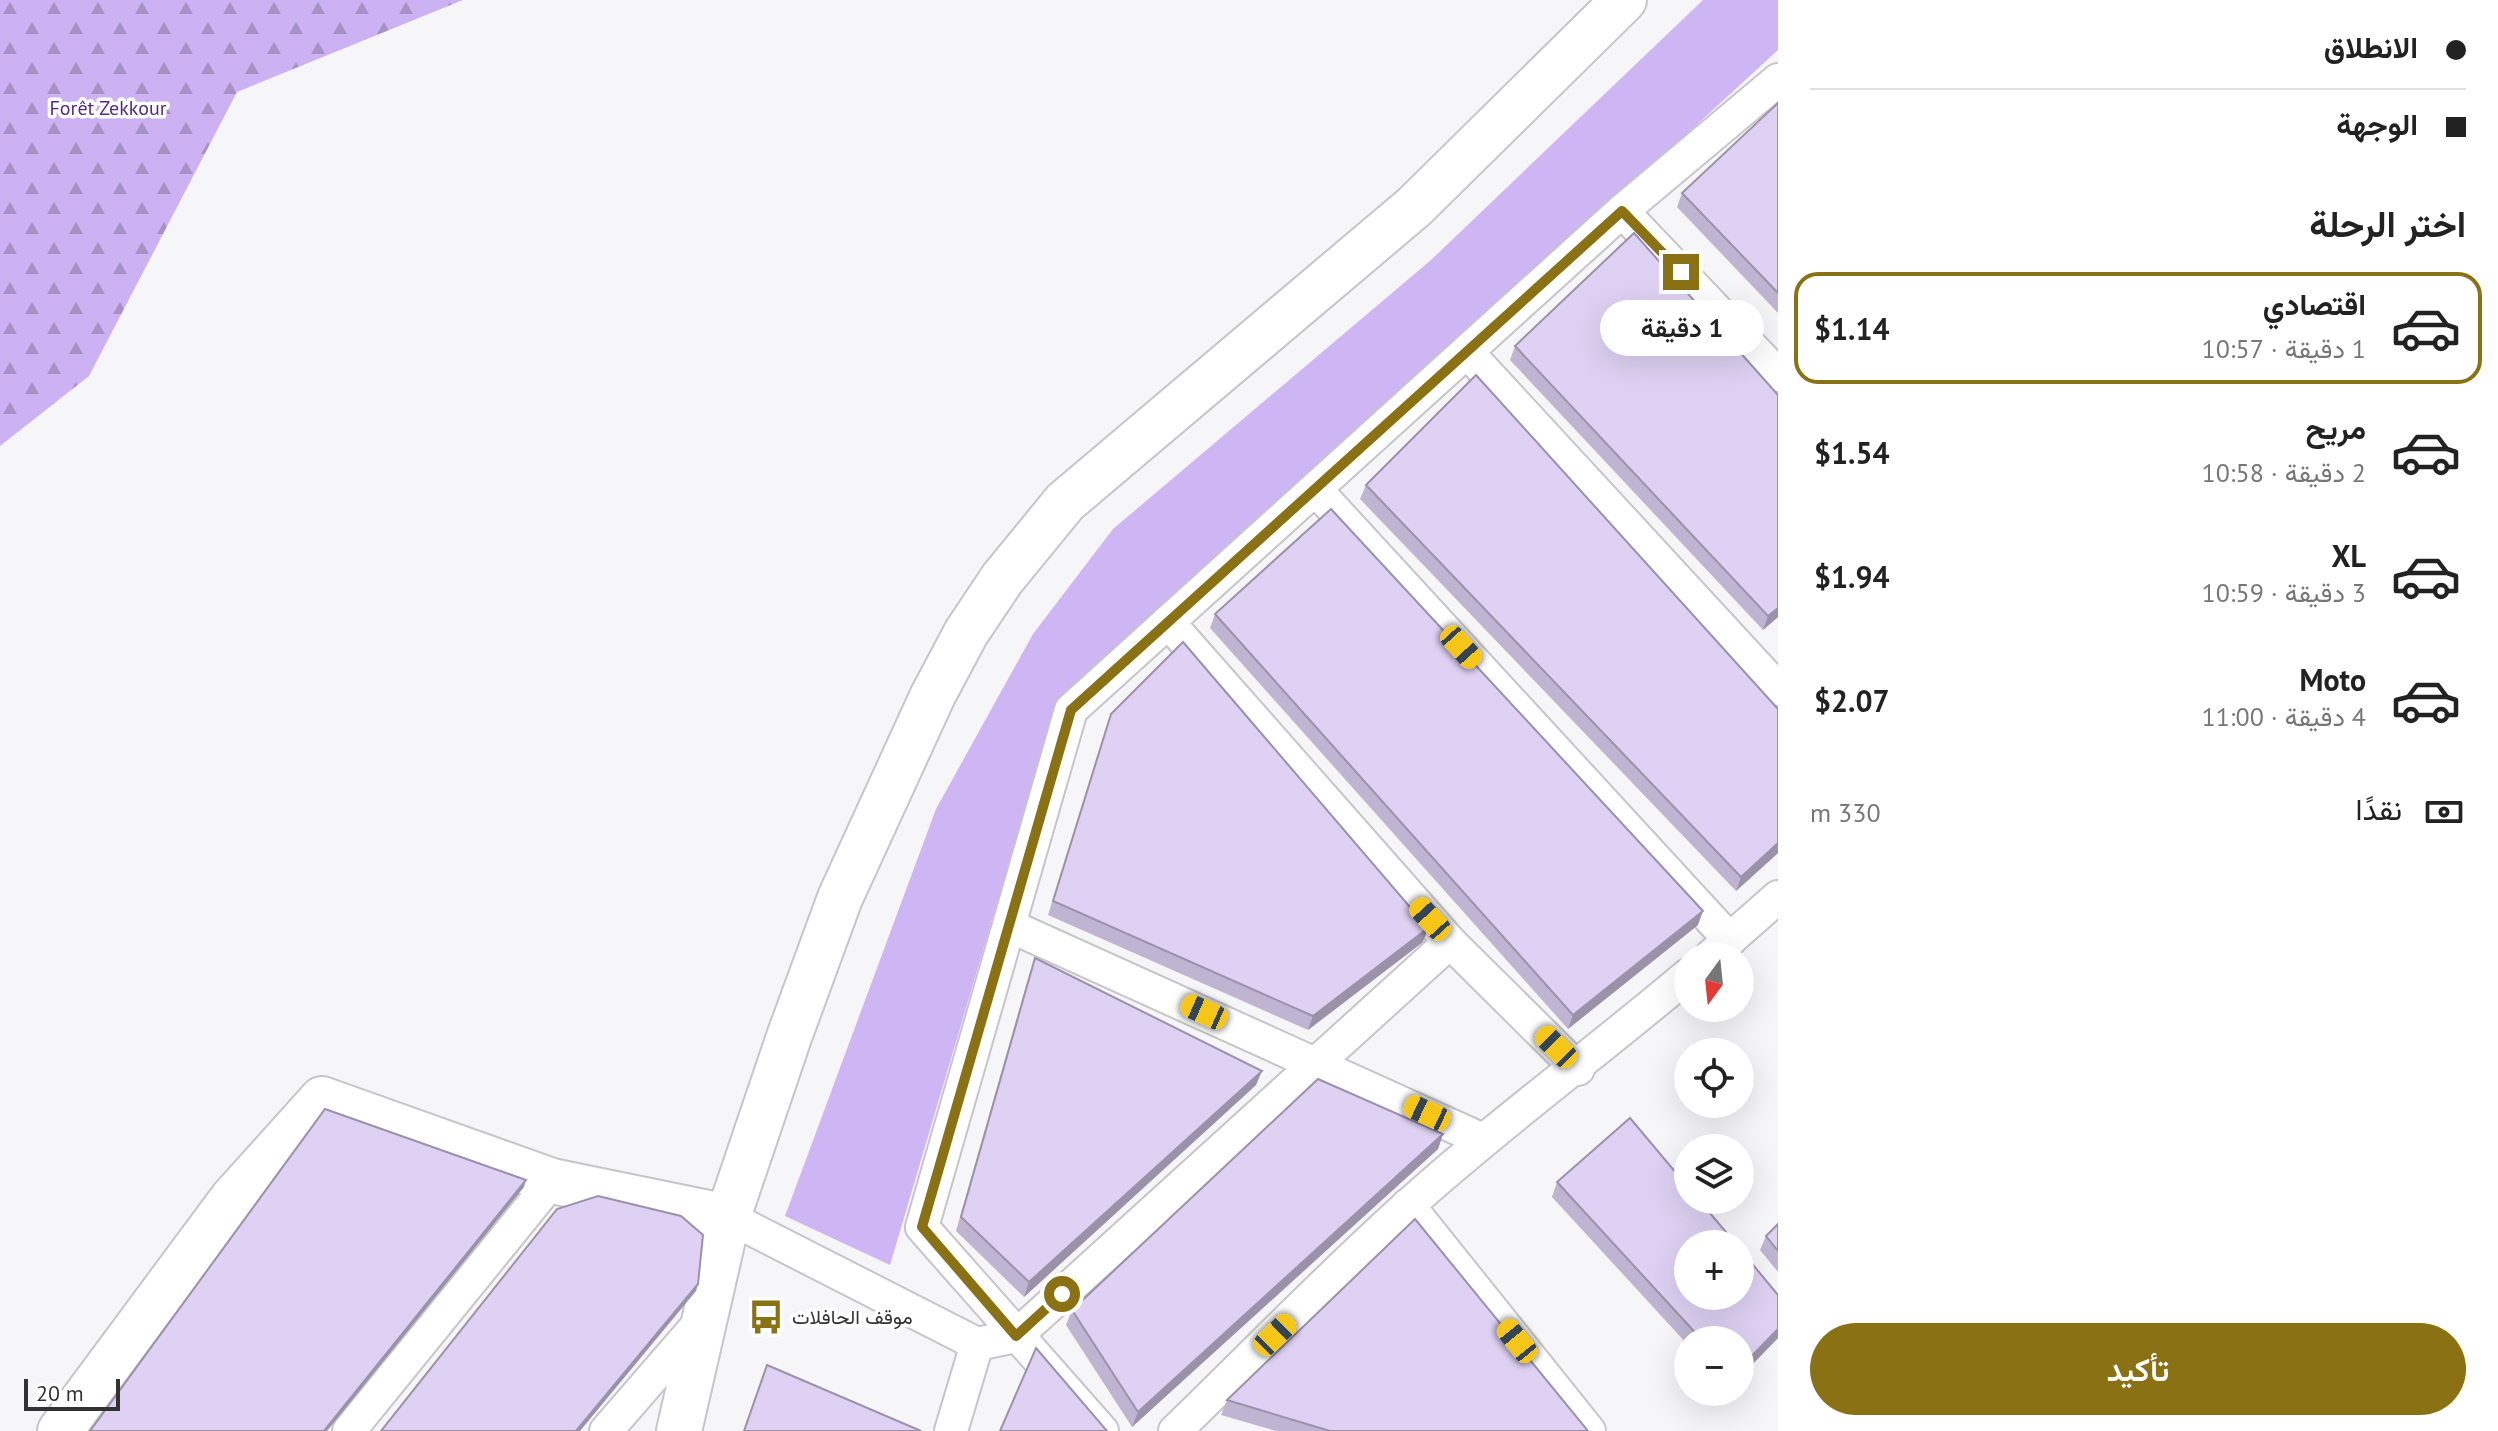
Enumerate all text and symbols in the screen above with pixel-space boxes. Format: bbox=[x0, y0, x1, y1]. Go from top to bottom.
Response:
text: الانطلاق bbox=[2324, 27, 2418, 66]
park label: Forêt Zekkour bbox=[50, 95, 167, 121]
text: الوجهة bbox=[2336, 104, 2418, 143]
text: اختر الرحلة bbox=[2309, 200, 2466, 247]
route end bbox=[1663, 254, 1699, 290]
text: اقتصادي bbox=[2263, 284, 2366, 323]
icon: car bbox=[2390, 292, 2462, 364]
callout: 1 دقيقة bbox=[1599, 300, 1763, 356]
text: $1.14 bbox=[1814, 309, 1889, 348]
text: 1 دقيقة bbox=[1641, 311, 1723, 344]
text: 1 دقيقة · 10:57 bbox=[2202, 332, 2366, 365]
text: مريح bbox=[2306, 408, 2366, 447]
icon: car bbox=[2390, 416, 2462, 488]
text: $1.54 bbox=[1814, 433, 1889, 472]
text: 2 دقيقة · 10:58 bbox=[2202, 456, 2366, 489]
text: XL bbox=[2332, 536, 2366, 575]
icon: car bbox=[2390, 540, 2462, 612]
text: $1.94 bbox=[1814, 557, 1889, 596]
text: 3 دقيقة · 10:59 bbox=[2202, 576, 2366, 609]
car bbox=[1436, 621, 1486, 673]
text: Moto bbox=[2299, 660, 2366, 699]
icon: car bbox=[2390, 664, 2462, 736]
text: $2.07 bbox=[1814, 681, 1889, 720]
text: 4 دقيقة · 11:00 bbox=[2202, 700, 2366, 733]
text: نقدًا bbox=[2356, 789, 2402, 828]
icon: cash bbox=[2422, 790, 2466, 834]
text: 330 m bbox=[1810, 796, 1881, 829]
car bbox=[1405, 893, 1455, 945]
north arrow bbox=[1674, 942, 1754, 1022]
map controls bbox=[1674, 942, 1754, 1406]
car bbox=[1177, 991, 1231, 1033]
car bbox=[1531, 1022, 1581, 1072]
button: locate bbox=[1674, 1038, 1754, 1118]
car bbox=[1400, 1092, 1454, 1134]
button: layers bbox=[1674, 1134, 1754, 1214]
button: + bbox=[1674, 1230, 1754, 1310]
route start bbox=[1044, 1276, 1080, 1312]
bus stop icon: موقف الحافلات bbox=[747, 1298, 785, 1336]
place label: موقف الحافلات bbox=[792, 1304, 913, 1330]
car bbox=[1249, 1310, 1301, 1360]
car bbox=[1493, 1315, 1541, 1367]
button: تأكيد bbox=[1810, 1323, 2466, 1415]
button: − bbox=[1674, 1326, 1754, 1406]
scale bar bbox=[24, 1375, 120, 1411]
text: 20 m bbox=[36, 1379, 84, 1407]

